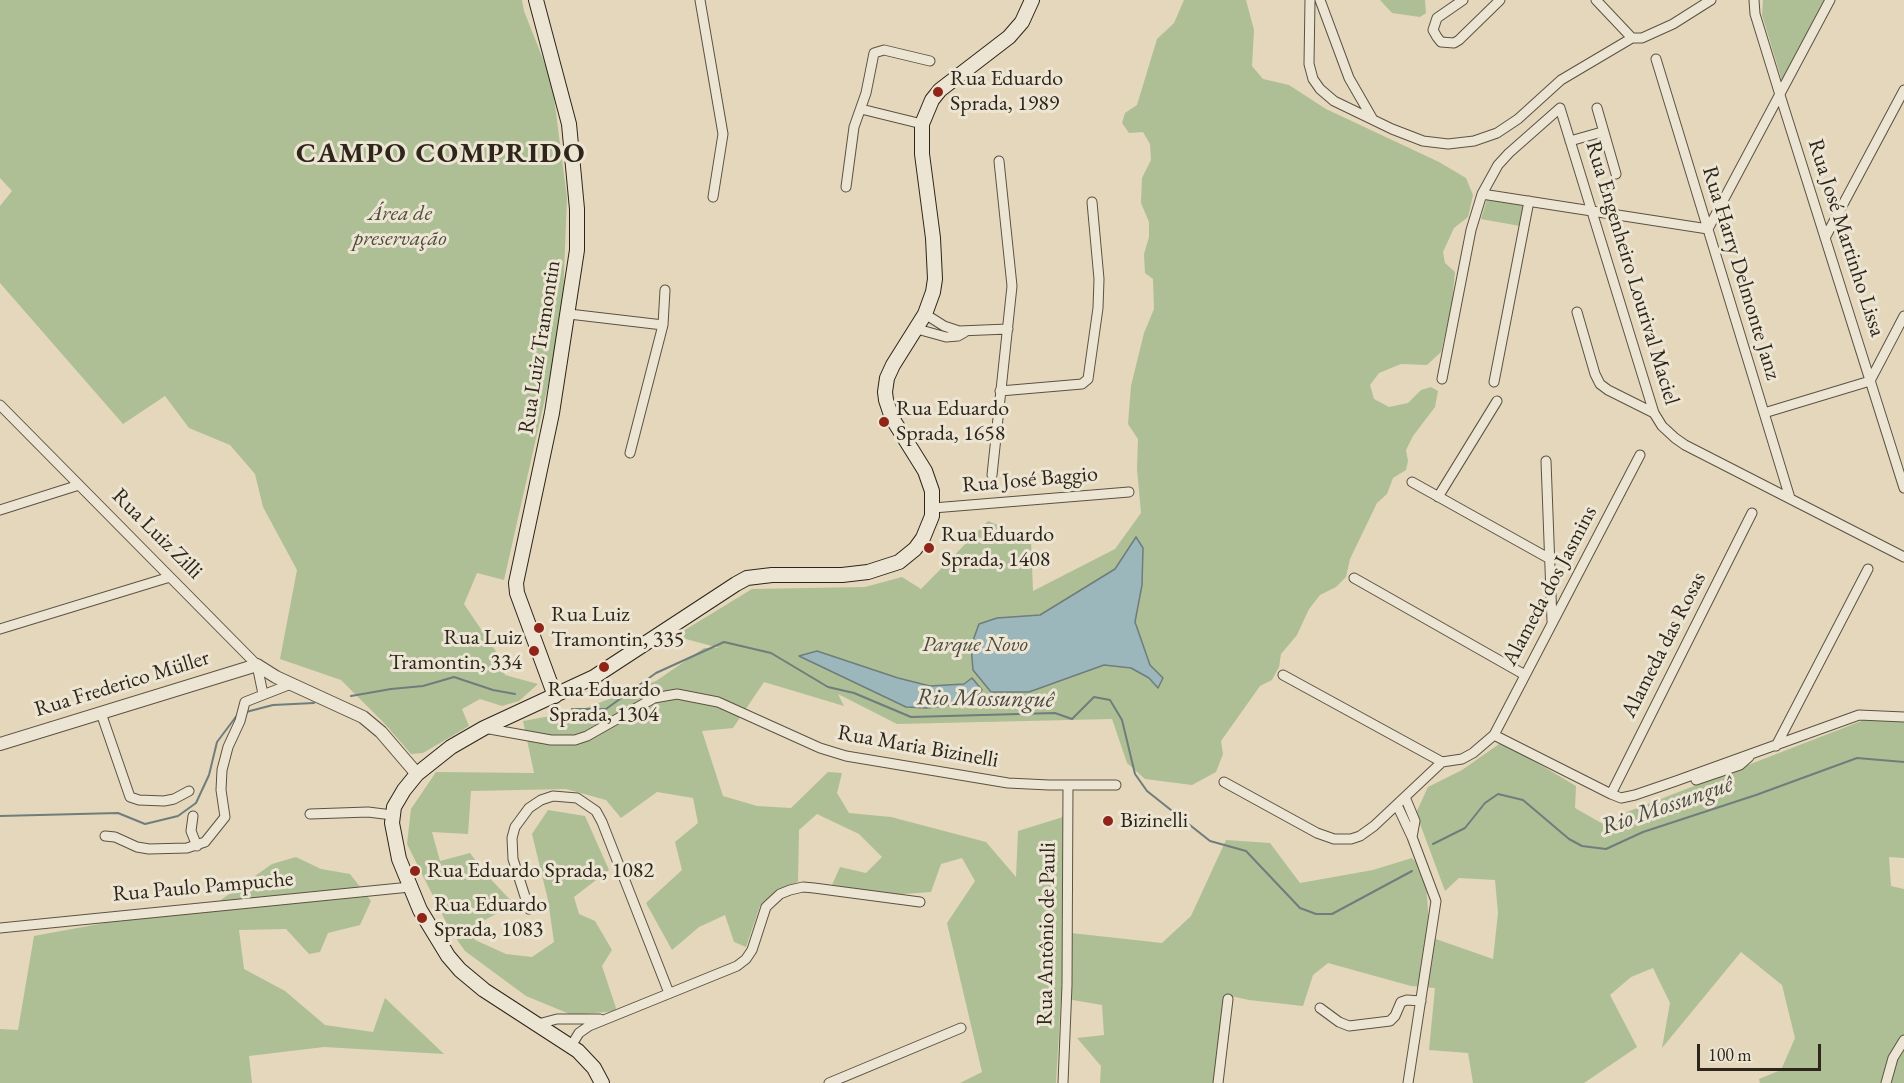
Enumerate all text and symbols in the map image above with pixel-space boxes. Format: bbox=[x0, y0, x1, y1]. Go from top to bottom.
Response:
place label: Rua Eduardo Sprada, 1989 bbox=[950, 66, 1063, 118]
marker: Rua Eduardo Sprada, 1989 bbox=[931, 85, 945, 99]
street label: Rua José Martinho Lissa bbox=[1802, 136, 1890, 340]
district label: CAMPO COMPRIDO bbox=[296, 137, 586, 171]
street label: Rua Engenheiro Lourival Maciel bbox=[1579, 138, 1685, 408]
street label: Rua Harry Delmonte Janz bbox=[1696, 163, 1786, 383]
park label: Área de preservação bbox=[353, 201, 447, 252]
street label: Rua Luiz Tramontin bbox=[513, 258, 567, 436]
place label: Rua Eduardo Sprada, 1658 bbox=[896, 396, 1009, 448]
marker: Rua Eduardo Sprada, 1658 bbox=[877, 415, 891, 429]
street label: Rua José Baggio bbox=[961, 461, 1099, 499]
street label: Rua Luiz Zilli bbox=[106, 483, 208, 585]
street label: Alameda dos Jasmins bbox=[1497, 502, 1603, 670]
place label: Rua Eduardo Sprada, 1408 bbox=[941, 522, 1054, 574]
marker: Rua Eduardo Sprada, 1408 bbox=[922, 541, 936, 555]
street label: Alameda das Rosas bbox=[1616, 568, 1712, 722]
place label: Rua Luiz Tramontin, 335 bbox=[551, 602, 684, 654]
marker: Rua Luiz Tramontin, 335 bbox=[532, 621, 546, 635]
place label: Rua Luiz Tramontin, 334 bbox=[389, 625, 522, 676]
park label: Parque Novo bbox=[922, 632, 1028, 658]
marker: Rua Luiz Tramontin, 334 bbox=[527, 644, 541, 658]
street label: Rua Frederico Müller bbox=[31, 645, 213, 723]
marker: Rua Eduardo Sprada, 1304 bbox=[597, 660, 611, 674]
place label: Rua Eduardo Sprada, 1304 bbox=[547, 677, 661, 728]
water label: Rio Mossunguê bbox=[916, 683, 1054, 715]
street label: Rua Maria Bizinelli bbox=[836, 720, 1000, 774]
water label: Rio Mossunguê bbox=[1597, 770, 1737, 842]
place label: Bizinelli bbox=[1120, 808, 1188, 834]
marker: Bizinelli bbox=[1101, 814, 1115, 828]
street label: Rua Antônio de Pauli bbox=[1032, 842, 1062, 1026]
place label: Rua Eduardo Sprada, 1082 bbox=[427, 858, 654, 884]
marker: Rua Eduardo Sprada, 1082 bbox=[408, 864, 422, 878]
street label: Rua Paulo Pampuche bbox=[112, 866, 294, 908]
place label: Rua Eduardo Sprada, 1083 bbox=[434, 892, 547, 944]
marker: Rua Eduardo Sprada, 1083 bbox=[415, 911, 429, 925]
scale bar bbox=[1700, 1032, 1824, 1070]
text: 100 m bbox=[1708, 1043, 1752, 1066]

